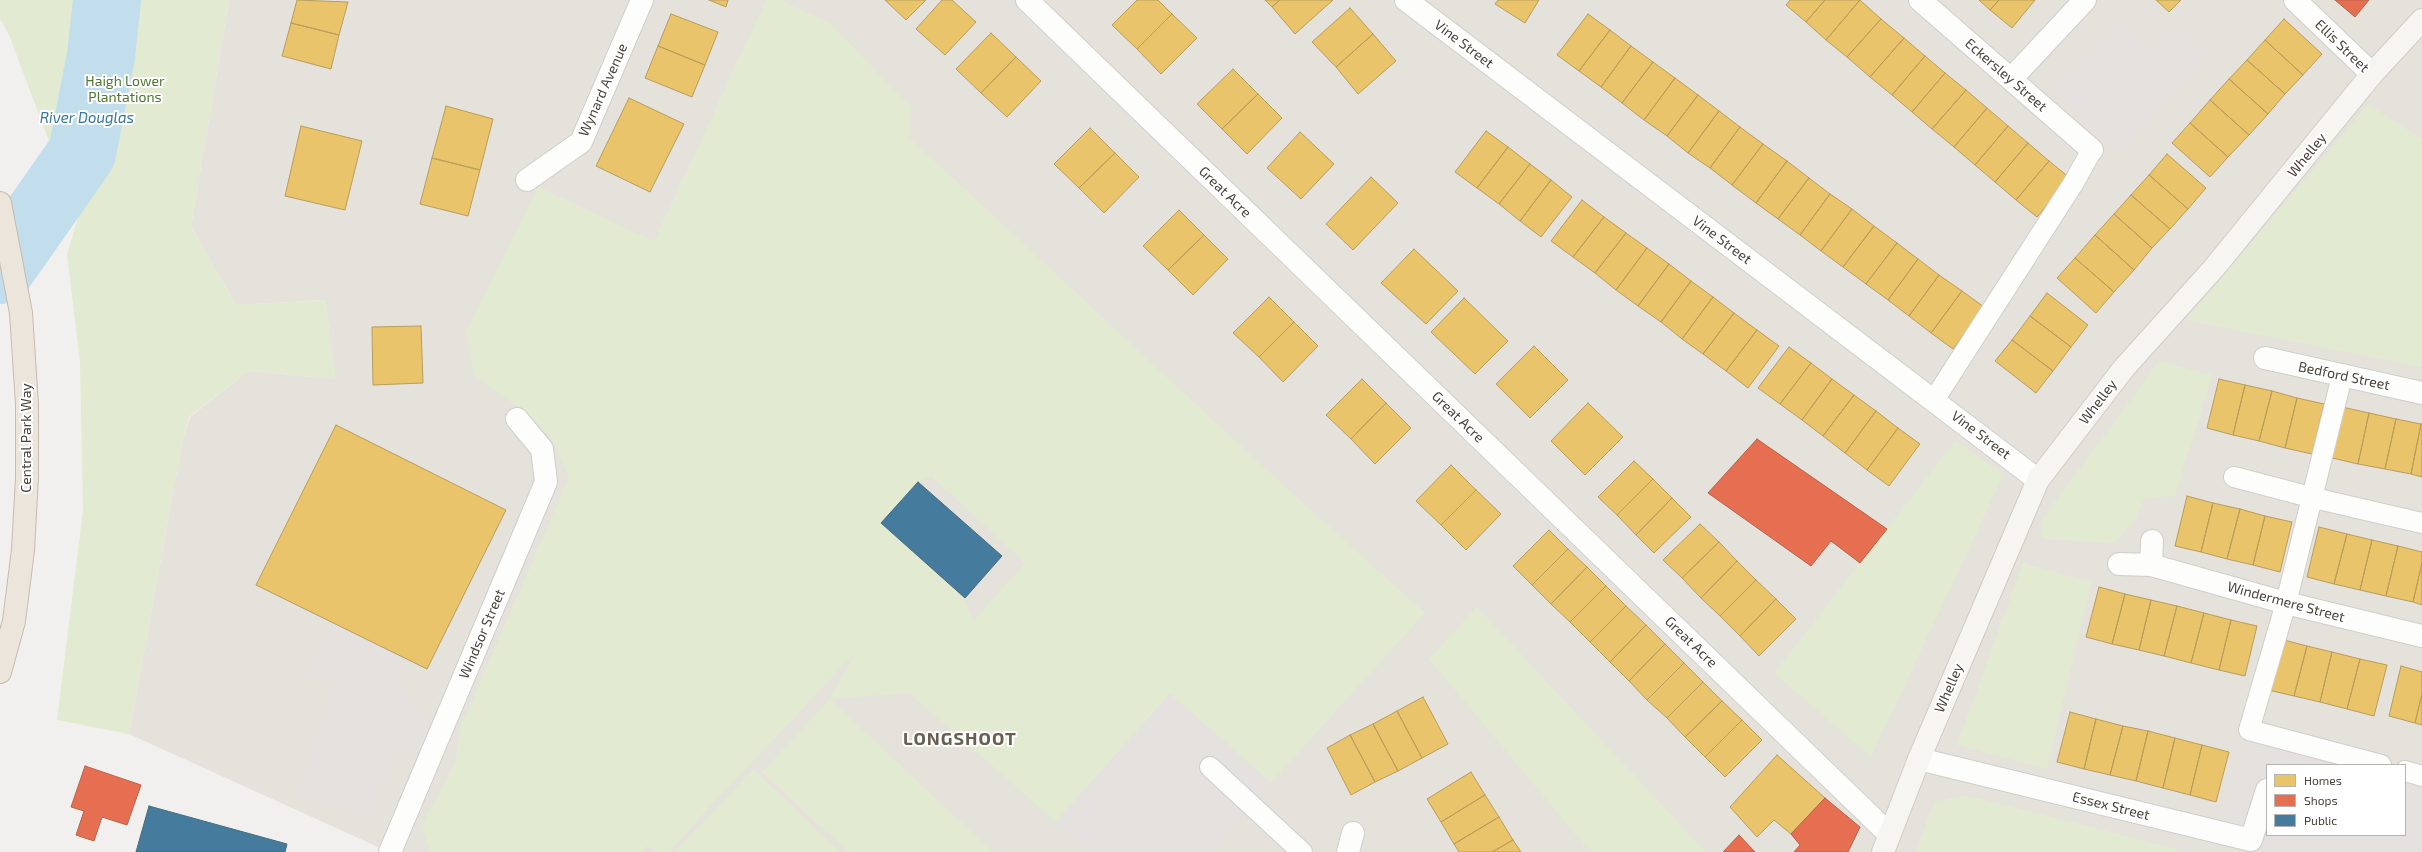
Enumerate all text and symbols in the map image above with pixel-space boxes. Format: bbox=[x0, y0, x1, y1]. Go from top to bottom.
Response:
street label: Vine Street bbox=[1431, 16, 1497, 72]
street label: Ellis Street bbox=[2311, 16, 2373, 76]
street label: Eckersley Street bbox=[1962, 35, 2050, 115]
street label: Wynard Avenue bbox=[575, 41, 631, 139]
park label: Haigh Lower Plantations bbox=[85, 73, 165, 106]
water label: River Douglas bbox=[40, 109, 134, 127]
street label: Whelley bbox=[2284, 129, 2330, 181]
street label: Great Acre bbox=[1195, 163, 1255, 221]
street label: Vine Street bbox=[1689, 212, 1755, 268]
street label: Bedford Street bbox=[2297, 358, 2391, 394]
street label: Whelley bbox=[2076, 376, 2120, 428]
street label: Central Park Way bbox=[18, 383, 34, 493]
street label: Great Acre bbox=[1428, 388, 1488, 446]
street label: Vine Street bbox=[1948, 407, 2014, 463]
street label: Windermere Street bbox=[2225, 578, 2347, 626]
street label: Windsor Street bbox=[456, 587, 508, 681]
street label: Great Acre bbox=[1661, 613, 1721, 671]
street label: Whelley bbox=[1931, 661, 1967, 715]
district label: LONGSHOOT bbox=[903, 728, 1017, 750]
legend bbox=[2266, 764, 2406, 836]
text: Homes bbox=[2304, 773, 2342, 787]
street label: Essex Street bbox=[2071, 788, 2151, 824]
text: Shops bbox=[2304, 793, 2338, 807]
text: Public bbox=[2304, 813, 2337, 827]

